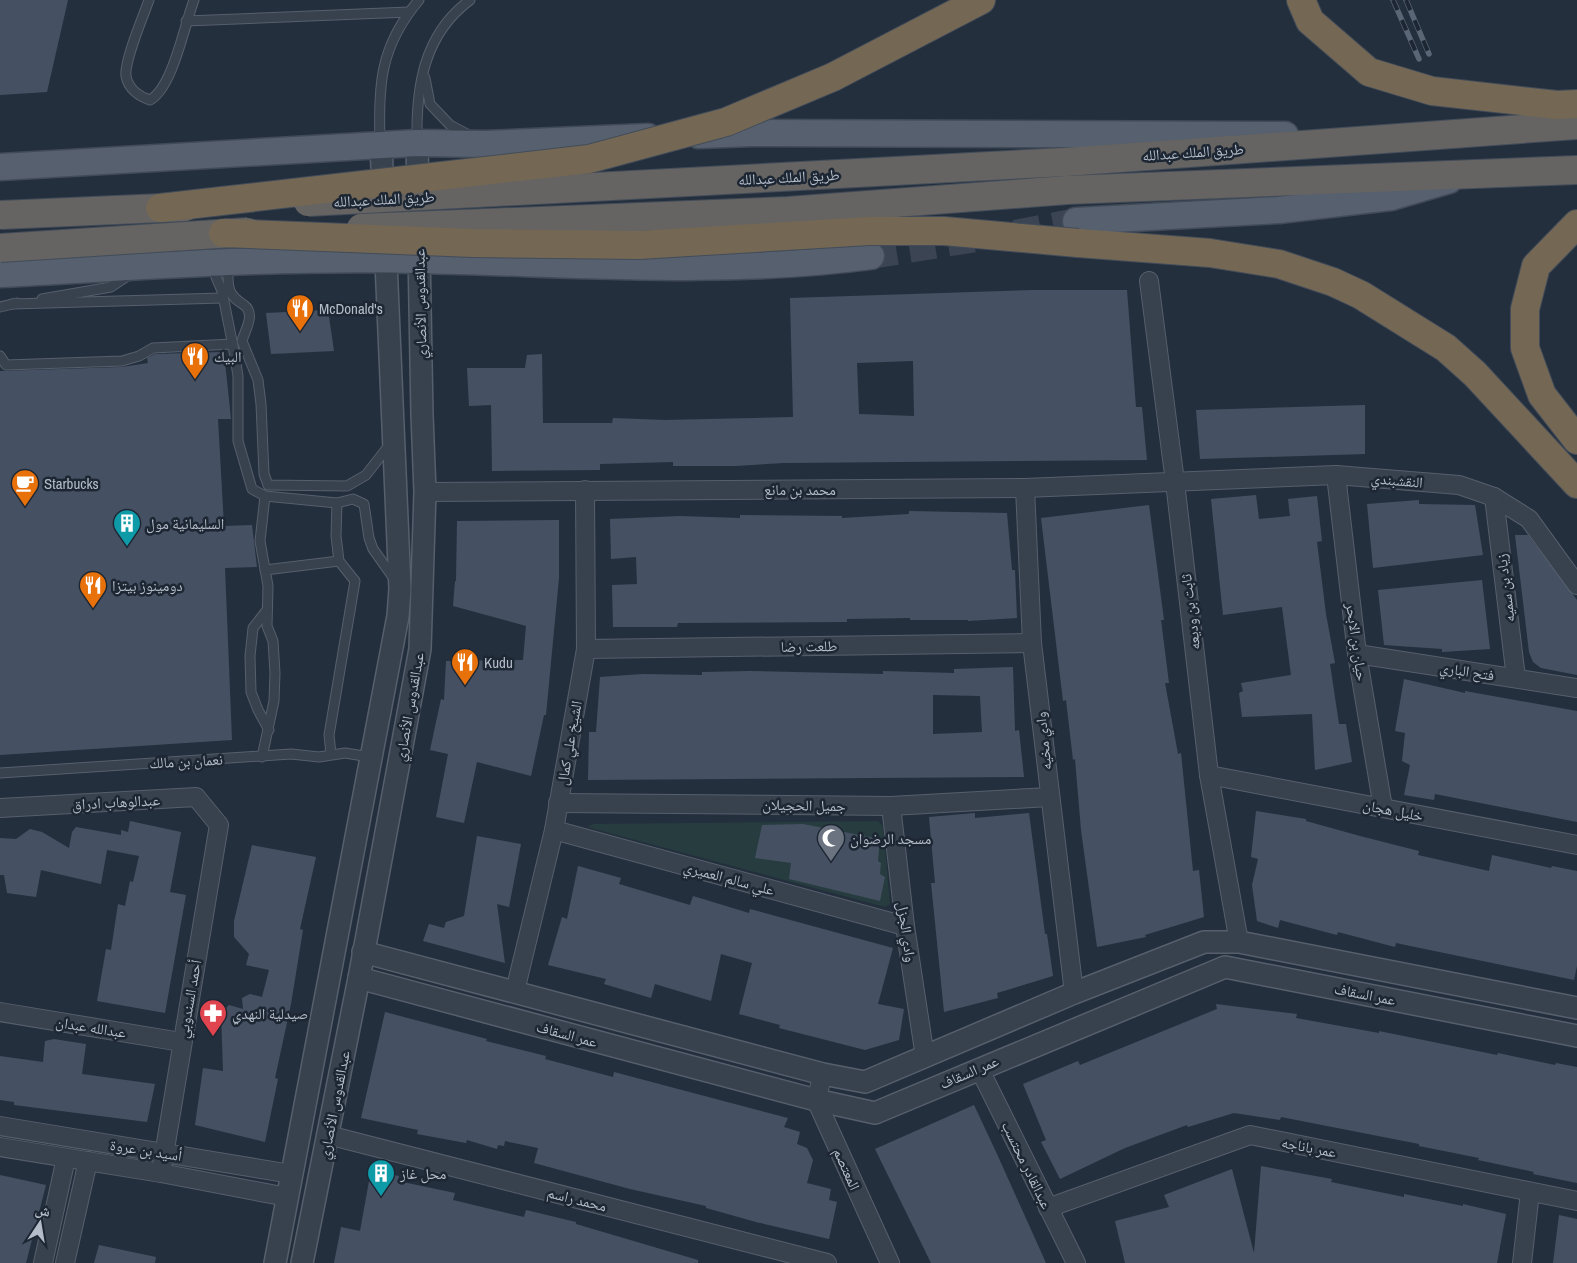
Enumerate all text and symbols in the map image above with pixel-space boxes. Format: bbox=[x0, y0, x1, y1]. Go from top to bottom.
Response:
street label: طريق الملك عبدالله bbox=[1142, 138, 1244, 166]
street label: طريق الملك عبدالله bbox=[738, 164, 840, 190]
street label: طريق الملك عبدالله bbox=[333, 186, 435, 212]
street label: عبدالقدوس الأنصاري bbox=[409, 248, 433, 359]
restaurant icon: McDonald's bbox=[285, 293, 315, 332]
place label: McDonald's bbox=[319, 298, 383, 319]
restaurant icon: البيك bbox=[180, 341, 210, 380]
place label: البيك bbox=[214, 346, 242, 367]
street label: النقشبندي bbox=[1370, 467, 1424, 495]
cafe icon: Starbucks bbox=[10, 468, 40, 507]
place label: Starbucks bbox=[44, 473, 99, 494]
street label: محمد بن مانع bbox=[764, 479, 836, 500]
building icon: السليمانية مول bbox=[112, 508, 142, 547]
place label: السليمانية مول bbox=[146, 513, 224, 534]
street label: زياد بن سميه bbox=[1490, 552, 1520, 623]
restaurant icon: دومينوز بيتزا bbox=[78, 570, 108, 609]
street label: ثابت بن وديعه bbox=[1175, 573, 1205, 651]
place label: دومينوز بيتزا bbox=[112, 575, 183, 596]
street label: حيان بن الابحر bbox=[1341, 601, 1373, 683]
street label: طلعت رضا bbox=[780, 635, 838, 657]
restaurant icon: Kudu bbox=[450, 647, 480, 686]
street label: عبدالقدوس الأنصاري bbox=[389, 650, 431, 763]
place label: Kudu bbox=[484, 652, 513, 673]
street label: فتح الباري bbox=[1438, 656, 1496, 687]
street label: الشيخ علي كمال bbox=[551, 699, 589, 787]
street label: وادي مخيه bbox=[1029, 711, 1058, 771]
street label: نعمان بن مالك bbox=[149, 749, 223, 773]
street label: عبدالوهاب ادراق bbox=[71, 789, 161, 815]
street label: جميل الحجيلان bbox=[762, 794, 846, 816]
street label: خليل هجان bbox=[1361, 794, 1425, 826]
mosque icon: مسجد الرضوان bbox=[816, 823, 846, 862]
place label: مسجد الرضوان bbox=[850, 828, 931, 849]
street label: علي سالم العميري bbox=[681, 856, 777, 902]
street label: وادي الجزل bbox=[891, 900, 922, 964]
street label: أحمد السندوبي bbox=[172, 958, 208, 1040]
street label: عمر السقاف bbox=[1332, 978, 1398, 1010]
pharmacy icon: صيدلية النهدي bbox=[198, 998, 228, 1037]
place label: صيدلية النهدي bbox=[232, 1003, 308, 1025]
street label: عبدالله عبدان bbox=[54, 1011, 128, 1043]
street label: عمر السقاف bbox=[534, 1016, 600, 1052]
street label: عبدالقدوس الأنصاري bbox=[313, 1048, 357, 1162]
street label: عمر السقاف bbox=[936, 1050, 1002, 1094]
street label: عبدالقادر محتسب bbox=[997, 1118, 1058, 1213]
street label: عمر باناجه bbox=[1280, 1131, 1339, 1163]
street label: أسيد بن عروة bbox=[109, 1134, 184, 1166]
street label: المعتصم bbox=[828, 1145, 866, 1193]
building icon: محل غاز bbox=[366, 1158, 396, 1197]
place label: محل غاز bbox=[399, 1163, 446, 1184]
street label: محمد راسم bbox=[545, 1181, 609, 1217]
north arrow bbox=[15, 1198, 65, 1248]
text: ش bbox=[34, 1200, 52, 1221]

